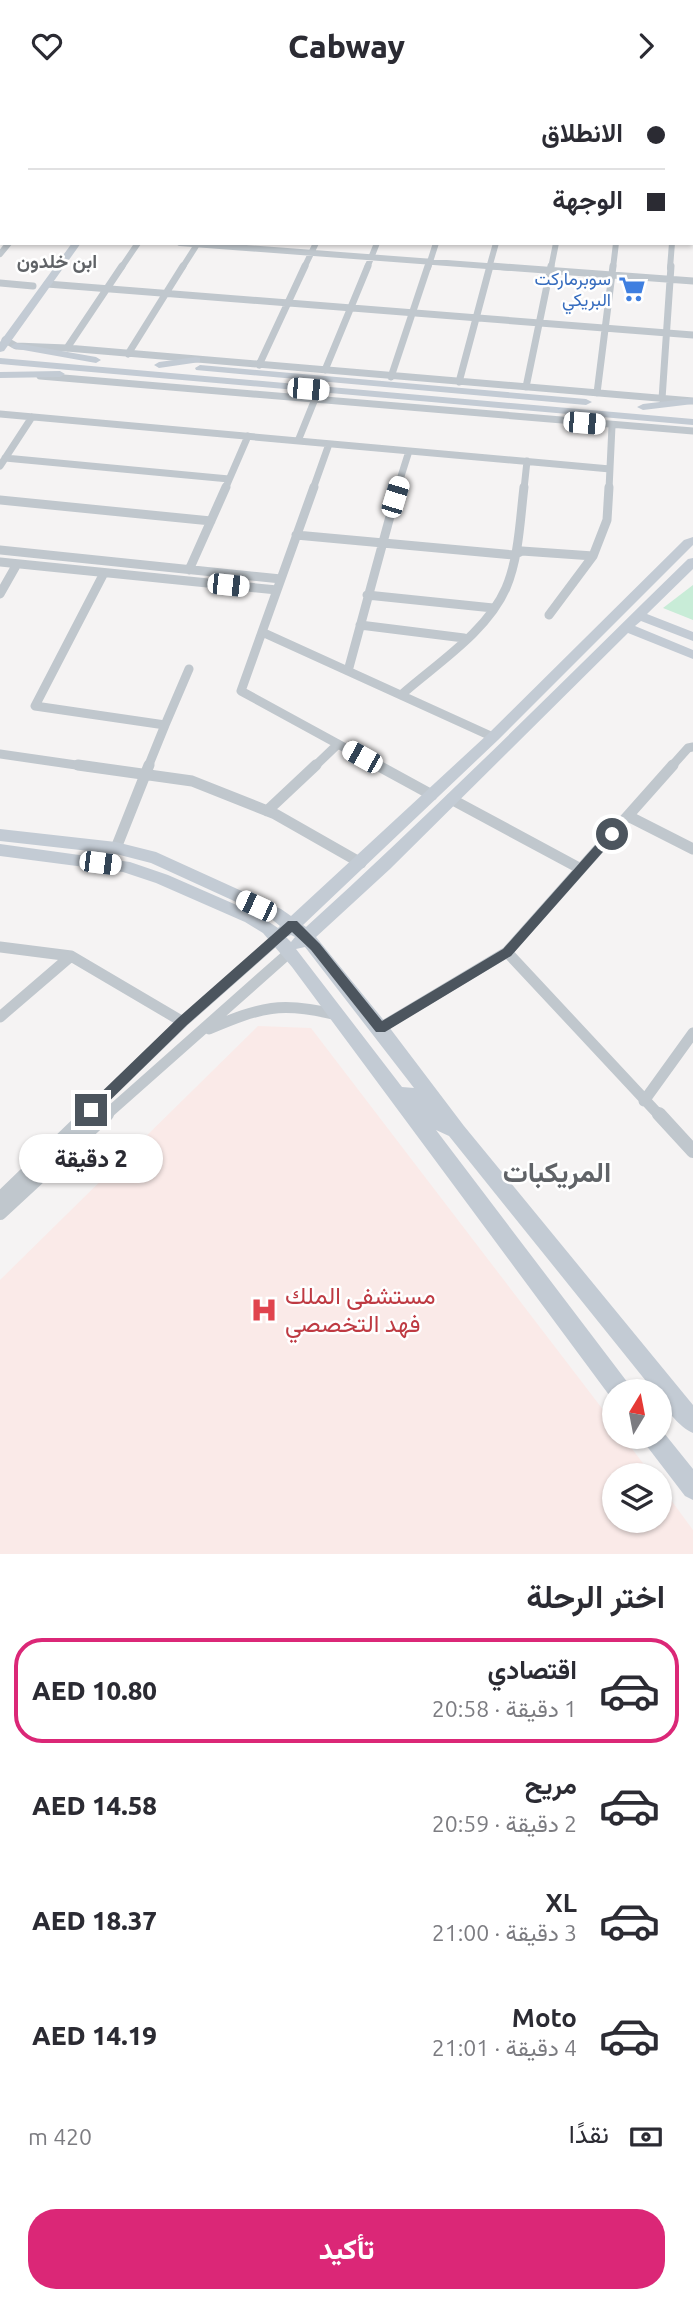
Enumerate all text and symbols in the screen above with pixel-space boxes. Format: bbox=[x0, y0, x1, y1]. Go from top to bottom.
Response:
icon: heart bbox=[28, 27, 66, 65]
icon: forward bbox=[627, 27, 665, 65]
text: Cabway bbox=[288, 28, 405, 64]
text: الانطلاق bbox=[541, 118, 623, 147]
text: الوجهة bbox=[552, 185, 623, 214]
district label: ابن خلدون bbox=[17, 250, 97, 274]
place label: سوبرماركت البريكي bbox=[534, 268, 611, 315]
supermarket icon: سوبرماركت البريكي bbox=[617, 274, 647, 304]
car bbox=[287, 377, 330, 401]
car bbox=[563, 411, 606, 435]
car bbox=[379, 474, 412, 520]
car bbox=[207, 572, 250, 598]
car bbox=[339, 738, 386, 776]
route start bbox=[596, 818, 628, 850]
car bbox=[78, 850, 123, 876]
car bbox=[233, 888, 280, 924]
route end bbox=[75, 1094, 107, 1126]
callout: 2 دقيقة bbox=[19, 1135, 163, 1183]
text: 2 دقيقة bbox=[55, 1146, 127, 1171]
district label: المريكبات bbox=[503, 1156, 611, 1190]
place label: مستشفى الملك فهد التخصصي bbox=[285, 1282, 436, 1343]
hospital icon: مستشفى الملك فهد التخصصي bbox=[249, 1295, 279, 1325]
north arrow bbox=[602, 1379, 672, 1449]
map controls bbox=[602, 1379, 672, 1533]
button: layers bbox=[602, 1463, 672, 1533]
text: اختر الرحلة bbox=[526, 1578, 665, 1614]
text: اقتصادي bbox=[488, 1655, 577, 1684]
icon: car bbox=[598, 1659, 661, 1722]
text: AED 10.80 bbox=[32, 1676, 157, 1705]
text: 1 دقيقة · 20:58 bbox=[432, 1696, 577, 1721]
text: مريح bbox=[525, 1770, 577, 1799]
icon: car bbox=[598, 1774, 661, 1837]
text: AED 14.58 bbox=[32, 1791, 157, 1820]
text: 2 دقيقة · 20:59 bbox=[432, 1811, 577, 1836]
text: XL bbox=[546, 1888, 577, 1917]
icon: car bbox=[598, 1889, 661, 1952]
text: AED 18.37 bbox=[32, 1906, 157, 1935]
text: 3 دقيقة · 21:00 bbox=[432, 1920, 577, 1945]
text: Moto bbox=[512, 2003, 577, 2032]
icon: car bbox=[598, 2004, 661, 2067]
text: AED 14.19 bbox=[32, 2021, 157, 2050]
text: 4 دقيقة · 21:01 bbox=[432, 2035, 577, 2060]
icon: cash bbox=[627, 2118, 665, 2156]
text: نقدًا bbox=[569, 2119, 609, 2148]
text: 420 m bbox=[28, 2124, 92, 2149]
button: تأكيد bbox=[28, 2209, 665, 2289]

